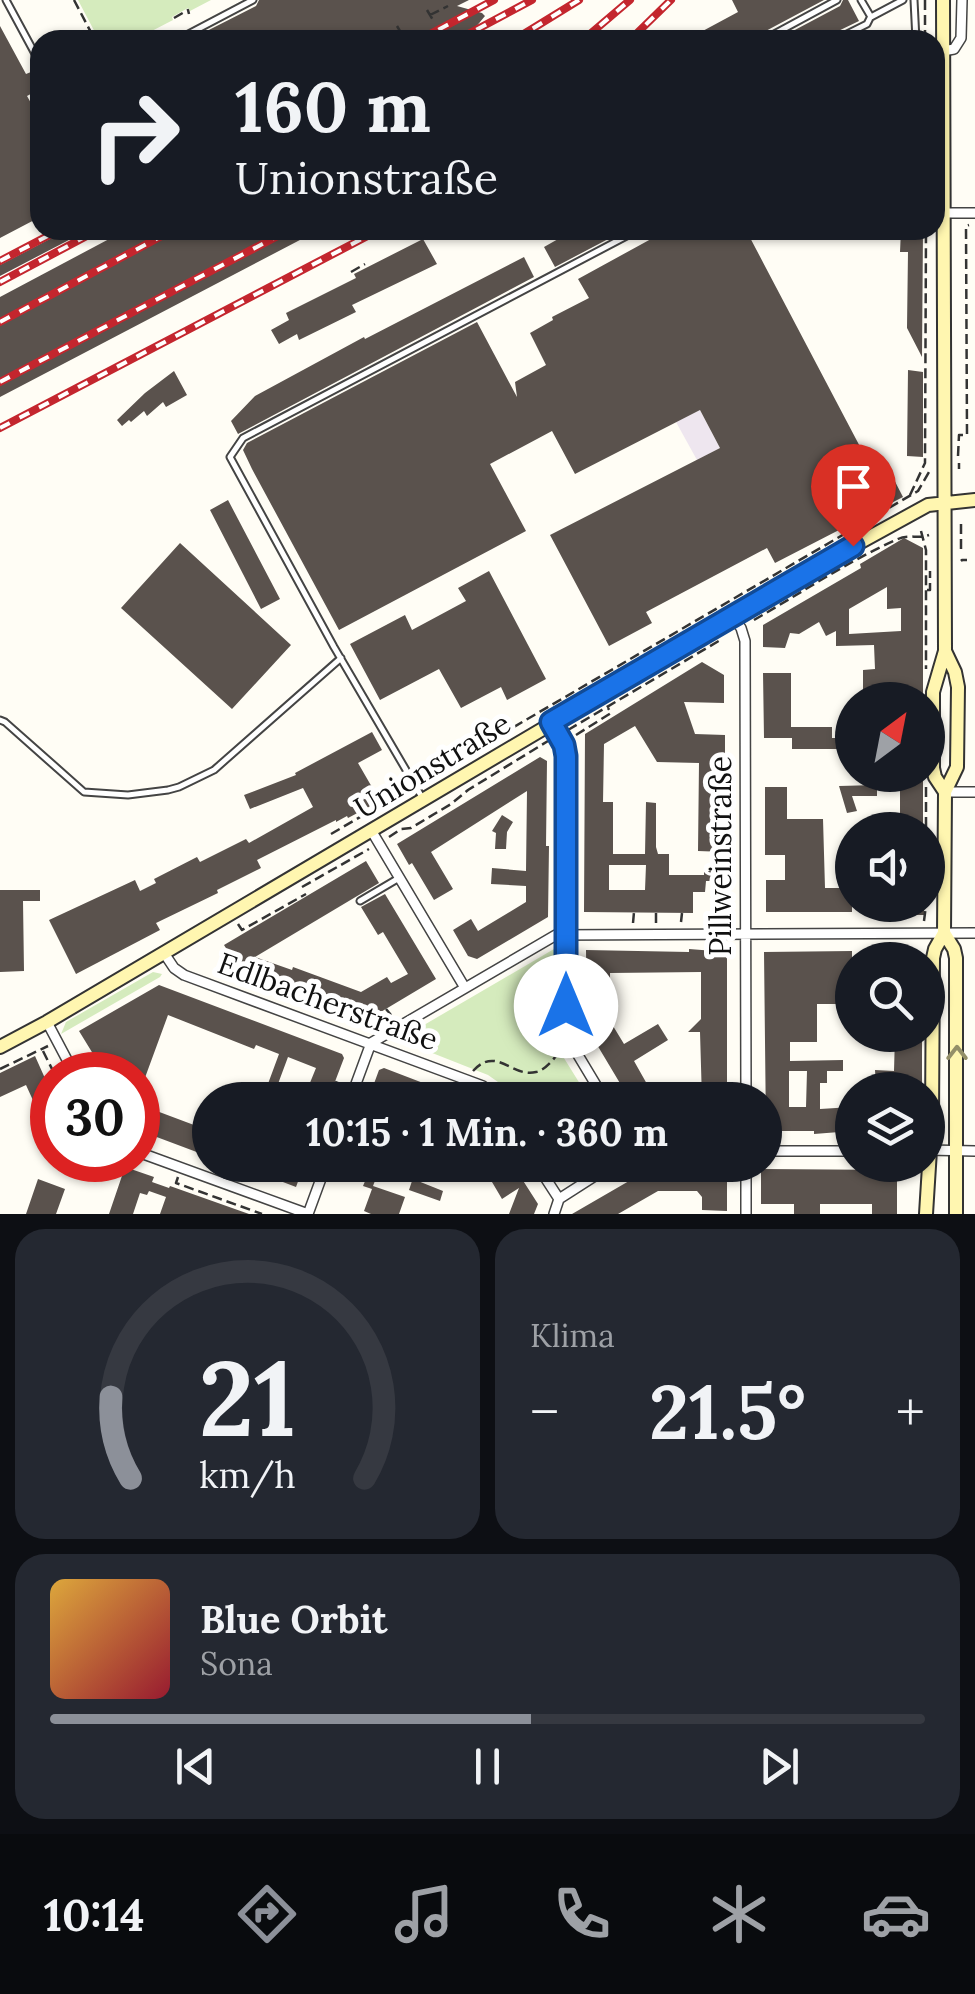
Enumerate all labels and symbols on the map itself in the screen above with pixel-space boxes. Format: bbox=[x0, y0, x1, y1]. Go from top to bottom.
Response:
pin bbox=[811, 444, 896, 547]
north arrow bbox=[835, 682, 945, 792]
street label: Unionstraße bbox=[347, 704, 517, 826]
street label: Pillweinstraße bbox=[701, 756, 739, 956]
street label: Edlbacherstraße bbox=[213, 944, 443, 1058]
position arrow bbox=[514, 954, 618, 1058]
one-way arrow bbox=[946, 1045, 968, 1060]
speed limit sign: 30 bbox=[30, 1052, 160, 1182]

